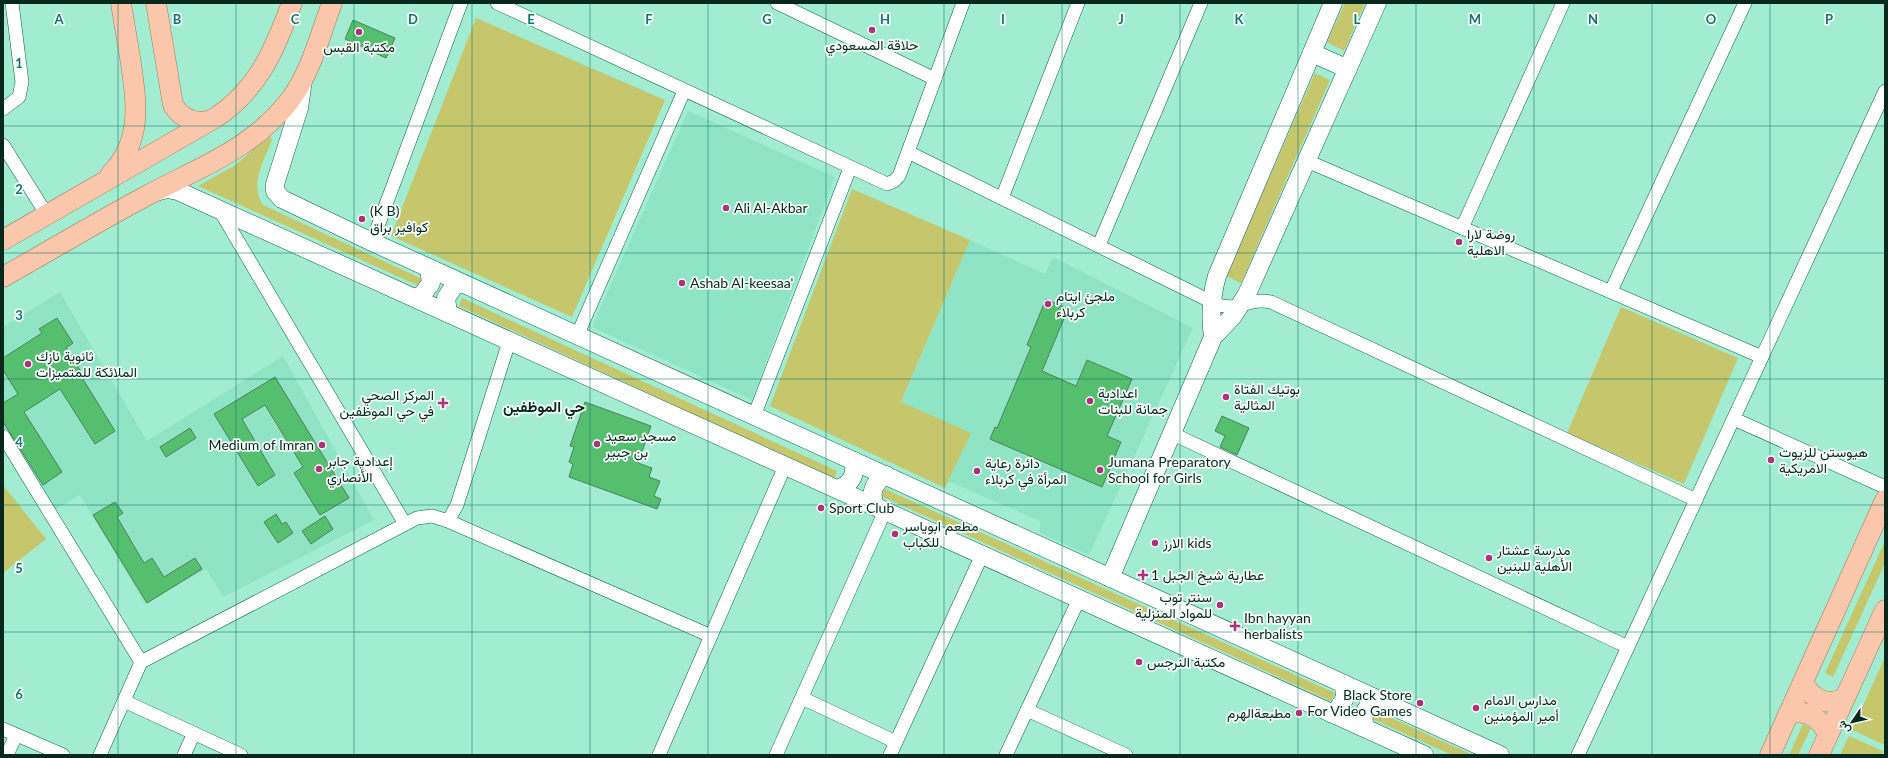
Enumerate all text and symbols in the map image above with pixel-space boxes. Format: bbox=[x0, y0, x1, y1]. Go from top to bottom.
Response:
text: A bbox=[53, 11, 64, 27]
text: B bbox=[173, 11, 182, 27]
text: C bbox=[291, 11, 300, 27]
text: D bbox=[408, 11, 418, 27]
text: E bbox=[527, 11, 535, 27]
text: F bbox=[645, 11, 653, 27]
text: G bbox=[762, 11, 772, 27]
text: H bbox=[880, 11, 890, 27]
text: I bbox=[1001, 11, 1005, 27]
text: J bbox=[1118, 11, 1124, 27]
text: K bbox=[1235, 11, 1245, 27]
text: L bbox=[1354, 11, 1361, 27]
text: M bbox=[1469, 11, 1481, 27]
text: N bbox=[1588, 11, 1598, 27]
text: O bbox=[1706, 11, 1717, 27]
text: P bbox=[1825, 11, 1833, 27]
marker: حلاقة المسعودي bbox=[867, 25, 877, 35]
marker: مكتبة القبس bbox=[354, 27, 364, 37]
place label: حلاقة المسعودي bbox=[826, 36, 919, 57]
place label: مكتبة القبس bbox=[323, 38, 395, 56]
text: 1 bbox=[15, 55, 23, 71]
text: 2 bbox=[15, 181, 23, 197]
place label: Ali Al-Akbar bbox=[734, 199, 808, 216]
place label: (K B) كوافير براق bbox=[370, 202, 428, 236]
marker: Ali Al-Akbar bbox=[721, 203, 731, 213]
marker: (K B) كوافير براق bbox=[357, 214, 367, 224]
place label: روضة لارا الاهلية bbox=[1467, 225, 1516, 258]
marker: روضة لارا الاهلية bbox=[1454, 237, 1464, 247]
place label: Ashab Al-keesaa' bbox=[690, 274, 793, 291]
marker: Ashab Al-keesaa' bbox=[677, 278, 687, 288]
place label: ملجئ ايتام كربلاء bbox=[1056, 287, 1115, 321]
marker: ملجئ ايتام كربلاء bbox=[1043, 299, 1053, 309]
text: 3 bbox=[15, 307, 23, 323]
place label: ثانوية نازك الملائكة للمتميزات bbox=[36, 347, 137, 381]
marker: ثانوية نازك الملائكة للمتميزات bbox=[23, 359, 33, 369]
place label: بوتيك الفتاة المثالية bbox=[1234, 380, 1300, 413]
place label: اعدادية جمانة للبنات bbox=[1098, 384, 1168, 418]
place label: المركز الصحي في حي الموظفين bbox=[340, 386, 434, 423]
marker: بوتيك الفتاة المثالية bbox=[1221, 392, 1231, 402]
marker: اعدادية جمانة للبنات bbox=[1085, 396, 1095, 406]
marker: المركز الصحي في حي الموظفين bbox=[437, 397, 449, 409]
district label: حي الموظفين bbox=[503, 397, 585, 420]
place label: مسجد سعيد بن جبير bbox=[604, 427, 676, 461]
text: 4 bbox=[15, 434, 23, 450]
place label: Medium of Imran bbox=[209, 436, 314, 453]
marker: مسجد سعيد بن جبير bbox=[592, 439, 602, 449]
marker: Medium of Imran bbox=[317, 440, 327, 450]
place label: هيوستن للزيوت الامريكية bbox=[1779, 443, 1868, 477]
place label: إعدادية جابر الأنصاري bbox=[326, 452, 393, 489]
place label: Jumana Preparatory School for Girls bbox=[1108, 453, 1231, 486]
place label: دائرة رعاية المرأة في كربلاء bbox=[985, 454, 1067, 491]
marker: هيوستن للزيوت الامريكية bbox=[1766, 455, 1776, 465]
marker: إعدادية جابر الأنصاري bbox=[314, 464, 324, 474]
marker: Jumana Preparatory School for Girls bbox=[1095, 465, 1105, 475]
marker: دائرة رعاية المرأة في كربلاء bbox=[972, 466, 982, 476]
place label: Sport Club bbox=[829, 499, 894, 516]
marker: Sport Club bbox=[816, 503, 826, 513]
place label: مطعم ابوياسر للكباب bbox=[902, 517, 978, 551]
marker: مطعم ابوياسر للكباب bbox=[890, 529, 900, 539]
place label: الارز kids bbox=[1162, 534, 1212, 552]
marker: الارز kids bbox=[1150, 538, 1160, 548]
place label: مدرسة عشتار الأهلية للبنين bbox=[1496, 541, 1572, 575]
marker: مدرسة عشتار الأهلية للبنين bbox=[1484, 553, 1494, 563]
text: 5 bbox=[15, 560, 23, 576]
place label: عطارية شيخ الجبل 1 bbox=[1151, 566, 1264, 586]
marker: عطارية شيخ الجبل 1 bbox=[1138, 570, 1148, 580]
place label: سنتر توب للمواد المنزلية bbox=[1135, 588, 1212, 622]
marker: سنتر توب للمواد المنزلية bbox=[1215, 600, 1225, 610]
place label: Ibn hayyan herbalists bbox=[1244, 609, 1311, 642]
marker: Ibn hayyan herbalists bbox=[1229, 620, 1241, 632]
place label: مكتبة النرجس bbox=[1147, 653, 1225, 671]
marker: مكتبة النرجس bbox=[1134, 657, 1144, 667]
text: 6 bbox=[15, 686, 23, 702]
place label: Black Store For Video Games bbox=[1307, 686, 1412, 719]
place label: مدارس الامام أمير المؤمنين bbox=[1484, 691, 1559, 725]
marker: Black Store For Video Games bbox=[1415, 698, 1425, 708]
north arrow bbox=[1832, 702, 1872, 742]
marker: مدارس الامام أمير المؤمنين bbox=[1471, 703, 1481, 713]
place label: مطبعةالهرم bbox=[1227, 704, 1291, 722]
marker: مطبعةالهرم bbox=[1294, 708, 1304, 718]
text: ش bbox=[1834, 718, 1853, 737]

